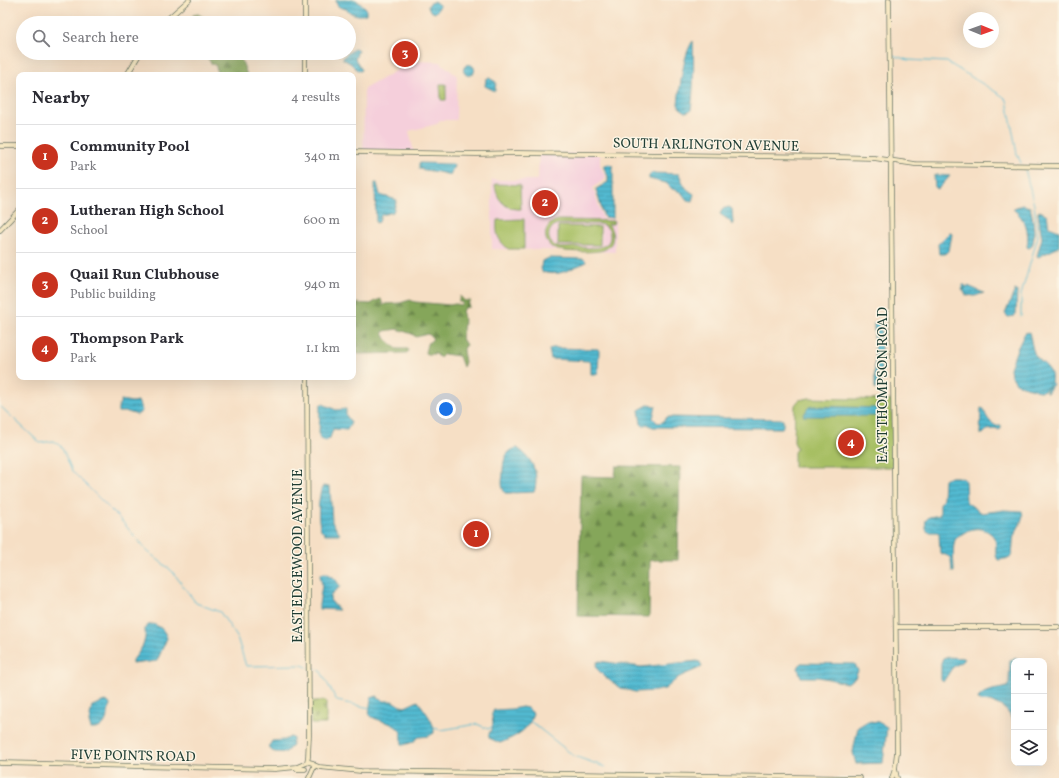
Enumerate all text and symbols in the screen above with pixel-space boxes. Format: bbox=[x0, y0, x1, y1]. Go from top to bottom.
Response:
north arrow bbox=[963, 12, 999, 48]
search box bbox=[16, 16, 356, 60]
icon: search bbox=[30, 27, 52, 49]
text: Search here bbox=[62, 28, 139, 49]
pin: 3 bbox=[392, 39, 418, 69]
text: Nearby bbox=[32, 87, 90, 110]
text: 4 results bbox=[291, 89, 340, 107]
street label: SOUTH ARLINGTON AVENUE bbox=[613, 134, 799, 157]
text: Community Pool bbox=[70, 137, 190, 158]
text: 1 bbox=[42, 148, 48, 166]
text: 340 m bbox=[304, 148, 340, 166]
text: Park bbox=[70, 158, 97, 176]
pin: 2 bbox=[532, 188, 558, 218]
text: Lutheran High School bbox=[70, 201, 224, 222]
text: 2 bbox=[42, 212, 48, 230]
text: 600 m bbox=[303, 212, 340, 230]
text: School bbox=[70, 222, 108, 240]
text: Quail Run Clubhouse bbox=[70, 265, 219, 286]
text: 3 bbox=[42, 276, 48, 294]
text: 940 m bbox=[304, 276, 340, 294]
text: Public building bbox=[70, 286, 156, 304]
street label: EAST THOMPSON ROAD bbox=[874, 307, 893, 463]
text: Thompson Park bbox=[70, 329, 184, 350]
text: 4 bbox=[41, 340, 49, 358]
text: 1.1 km bbox=[306, 340, 340, 358]
text: Park bbox=[70, 350, 97, 368]
your location bbox=[436, 399, 456, 419]
pin: 4 bbox=[838, 428, 864, 458]
street label: EAST EDGEWOOD AVENUE bbox=[289, 469, 308, 643]
pin: 1 bbox=[463, 519, 489, 549]
map controls bbox=[1011, 658, 1047, 766]
button: + bbox=[1011, 658, 1047, 694]
button: − bbox=[1011, 694, 1047, 730]
button: layers bbox=[1011, 730, 1047, 766]
street label: FIVE POINTS ROAD bbox=[70, 746, 196, 767]

